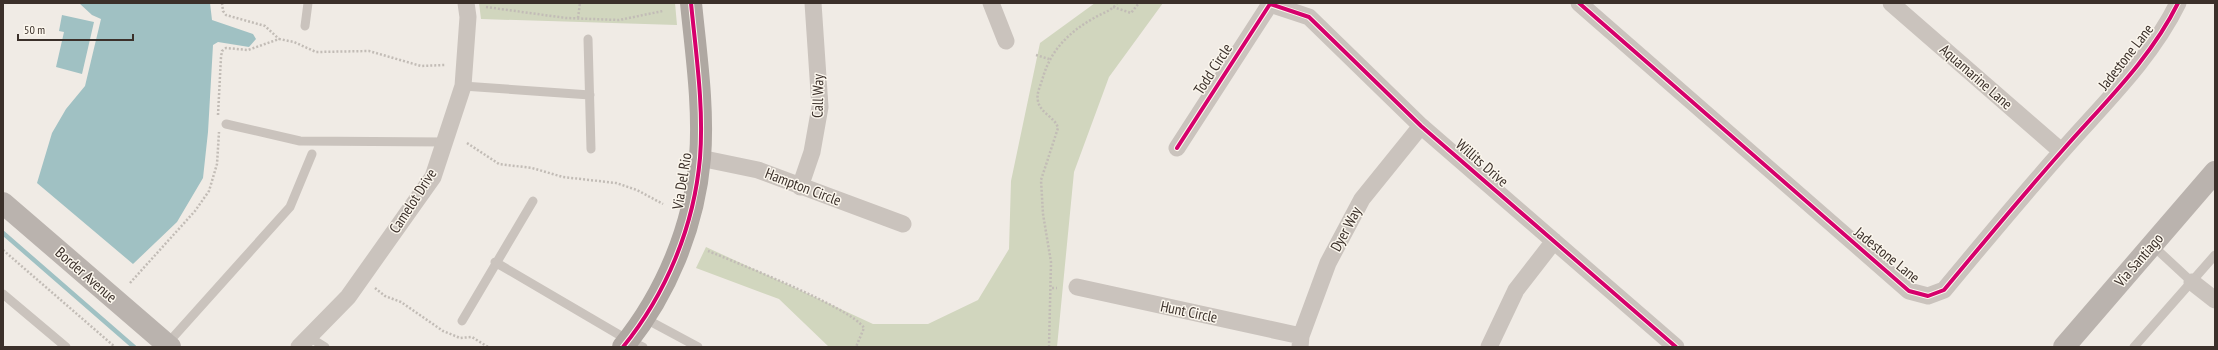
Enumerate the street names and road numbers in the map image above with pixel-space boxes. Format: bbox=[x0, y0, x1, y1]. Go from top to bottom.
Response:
street label: Jadestone Lane bbox=[2093, 20, 2157, 94]
street label: Todd Circle bbox=[1189, 40, 1236, 98]
street label: Aquamarine Lane bbox=[1936, 40, 2016, 113]
street label: Call Way bbox=[808, 74, 827, 118]
street label: Willits Drive bbox=[1452, 135, 1512, 191]
street label: Via Del Rio bbox=[668, 151, 695, 212]
street label: Hampton Circle bbox=[762, 163, 844, 210]
street label: Camelot Drive bbox=[385, 165, 440, 237]
street label: Dyer Way bbox=[1326, 203, 1365, 254]
street label: Jadestone Lane bbox=[1850, 222, 1924, 287]
street label: Via Santiago bbox=[2110, 229, 2167, 291]
street label: Border Avenue bbox=[52, 243, 121, 306]
street label: Hunt Circle bbox=[1159, 296, 1219, 327]

